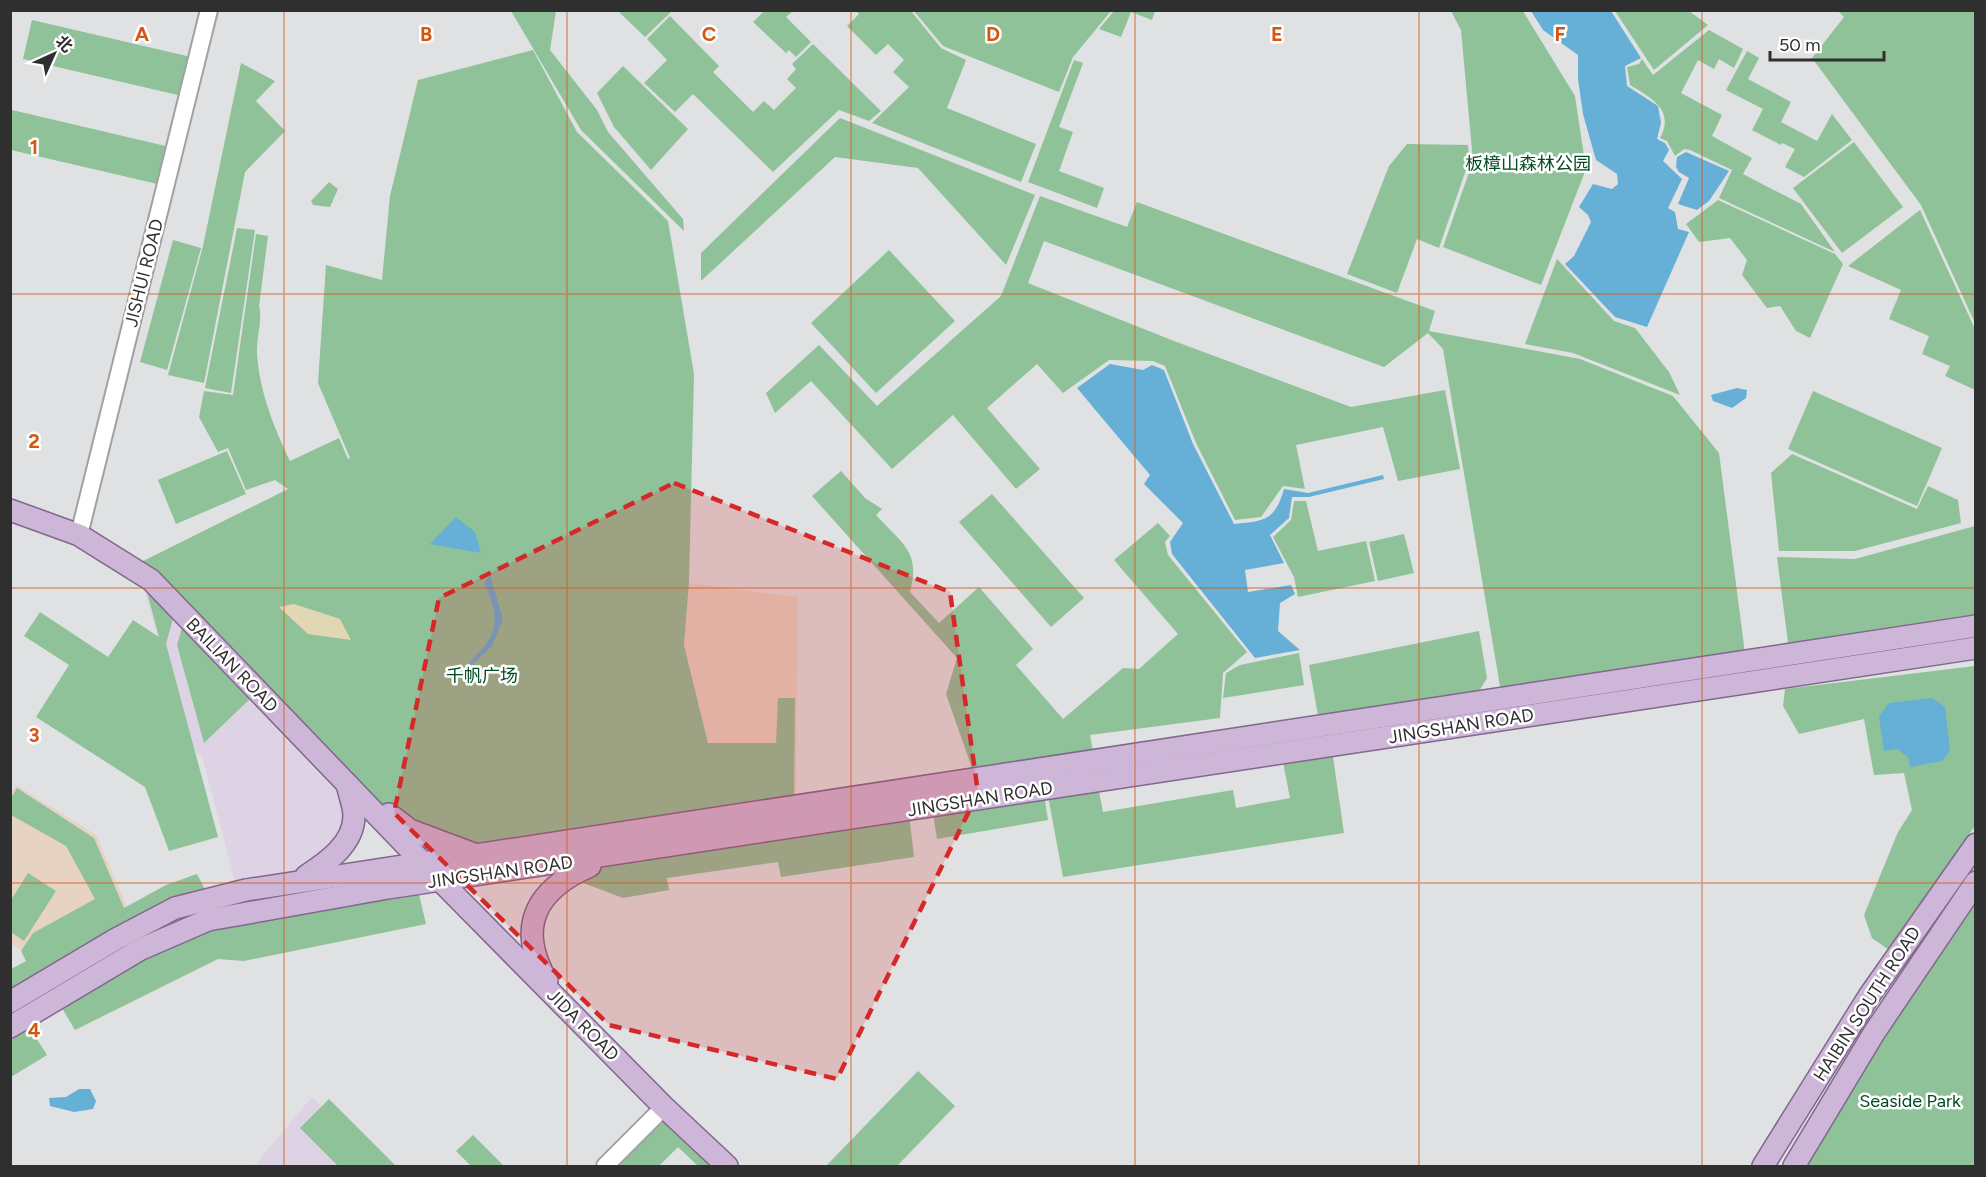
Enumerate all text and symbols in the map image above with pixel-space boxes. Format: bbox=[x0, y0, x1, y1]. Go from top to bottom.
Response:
text: A bbox=[135, 22, 150, 46]
text: B bbox=[420, 22, 432, 46]
text: C bbox=[702, 22, 716, 46]
text: D bbox=[986, 22, 1000, 46]
text: E bbox=[1271, 22, 1283, 46]
text: F bbox=[1554, 22, 1566, 46]
north arrow bbox=[24, 24, 84, 84]
scale bar bbox=[1770, 24, 1884, 62]
text: 北 bbox=[52, 31, 77, 56]
text: 50 m bbox=[1779, 34, 1821, 56]
text: 1 bbox=[30, 135, 38, 159]
park label: 板樟山森林公园 bbox=[1465, 153, 1591, 175]
street label: JISHUI ROAD bbox=[120, 217, 168, 329]
text: 2 bbox=[28, 429, 40, 453]
street label: BAILIAN ROAD bbox=[181, 613, 283, 717]
park label: 千帆广场 bbox=[446, 665, 518, 687]
street label: JINGSHAN ROAD bbox=[1387, 704, 1535, 748]
text: 3 bbox=[28, 723, 40, 747]
street label: JINGSHAN ROAD bbox=[906, 777, 1054, 821]
street label: JINGSHAN ROAD bbox=[426, 851, 574, 893]
street label: HAIBIN SOUTH ROAD bbox=[1809, 922, 1925, 1086]
street label: JIDA ROAD bbox=[542, 984, 624, 1066]
text: 4 bbox=[28, 1018, 41, 1042]
park label: Seaside Park bbox=[1859, 1090, 1961, 1112]

